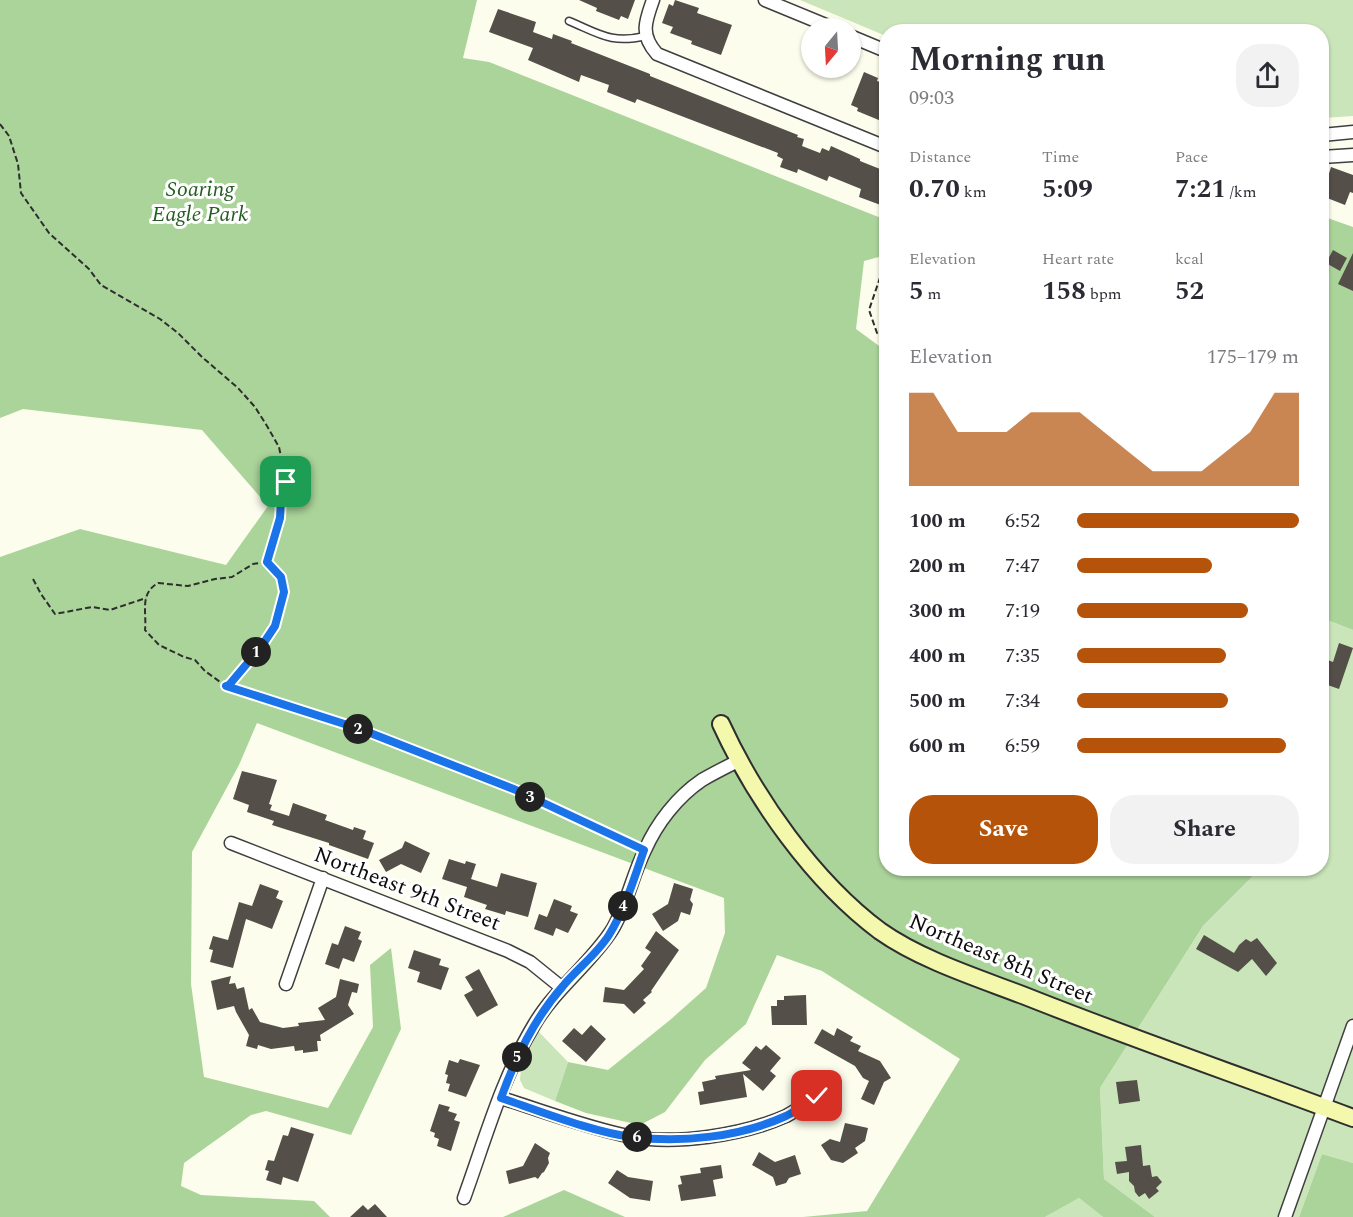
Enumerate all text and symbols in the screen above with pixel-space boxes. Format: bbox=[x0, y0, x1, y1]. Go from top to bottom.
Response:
north arrow bbox=[801, 18, 861, 78]
map controls bbox=[801, 18, 861, 78]
text: Morning run bbox=[909, 35, 1106, 85]
button: share bbox=[1236, 44, 1299, 107]
text: 09:03 bbox=[909, 83, 954, 113]
text: Distance bbox=[909, 145, 971, 169]
text: Time bbox=[1042, 145, 1079, 169]
text: Pace bbox=[1175, 145, 1208, 169]
text: 0.70 bbox=[909, 169, 960, 209]
text: 5:09 bbox=[1042, 169, 1093, 209]
text: 7:21 bbox=[1175, 169, 1226, 209]
park label: Soaring Eagle Park bbox=[152, 173, 248, 231]
text: km bbox=[960, 180, 986, 204]
text: /km bbox=[1226, 180, 1256, 204]
text: Elevation bbox=[909, 247, 976, 271]
text: Heart rate bbox=[1042, 247, 1114, 271]
text: kcal bbox=[1175, 247, 1204, 271]
text: 5 bbox=[909, 271, 924, 311]
text: 158 bbox=[1042, 271, 1086, 311]
text: 52 bbox=[1175, 271, 1204, 311]
text: m bbox=[924, 282, 941, 306]
text: bpm bbox=[1086, 282, 1122, 306]
text: Elevation bbox=[909, 342, 993, 372]
text: 175–179 m bbox=[1207, 342, 1299, 372]
pin bbox=[260, 456, 311, 507]
icon: arrive bbox=[269, 465, 302, 498]
text: 100 m bbox=[909, 506, 966, 536]
text: 6:52 bbox=[1005, 506, 1040, 536]
text: 200 m bbox=[909, 551, 966, 581]
text: 7:47 bbox=[1005, 551, 1040, 581]
text: 300 m bbox=[909, 596, 966, 626]
text: 7:19 bbox=[1005, 596, 1040, 626]
pin: 1 bbox=[241, 637, 271, 667]
text: 1 bbox=[252, 640, 260, 664]
text: 400 m bbox=[909, 641, 966, 671]
text: 7:35 bbox=[1005, 641, 1040, 671]
text: 500 m bbox=[909, 686, 966, 716]
text: 7:34 bbox=[1005, 686, 1040, 716]
pin: 2 bbox=[343, 714, 373, 744]
text: 2 bbox=[354, 717, 362, 741]
text: 600 m bbox=[909, 731, 966, 761]
text: 6:59 bbox=[1005, 731, 1040, 761]
pin: 3 bbox=[515, 782, 545, 812]
text: 3 bbox=[526, 785, 534, 809]
button: Save bbox=[909, 795, 1098, 864]
button: Share bbox=[1110, 795, 1299, 864]
street label: Northeast 9th Street bbox=[309, 838, 505, 940]
pin: 4 bbox=[608, 891, 638, 921]
text: 4 bbox=[619, 894, 627, 918]
street label: Northeast 8th Street bbox=[904, 905, 1099, 1013]
pin: 5 bbox=[502, 1042, 532, 1072]
text: 5 bbox=[513, 1045, 521, 1069]
pin bbox=[791, 1070, 842, 1121]
icon: check bbox=[800, 1079, 833, 1112]
pin: 6 bbox=[622, 1122, 652, 1152]
text: 6 bbox=[633, 1125, 641, 1149]

